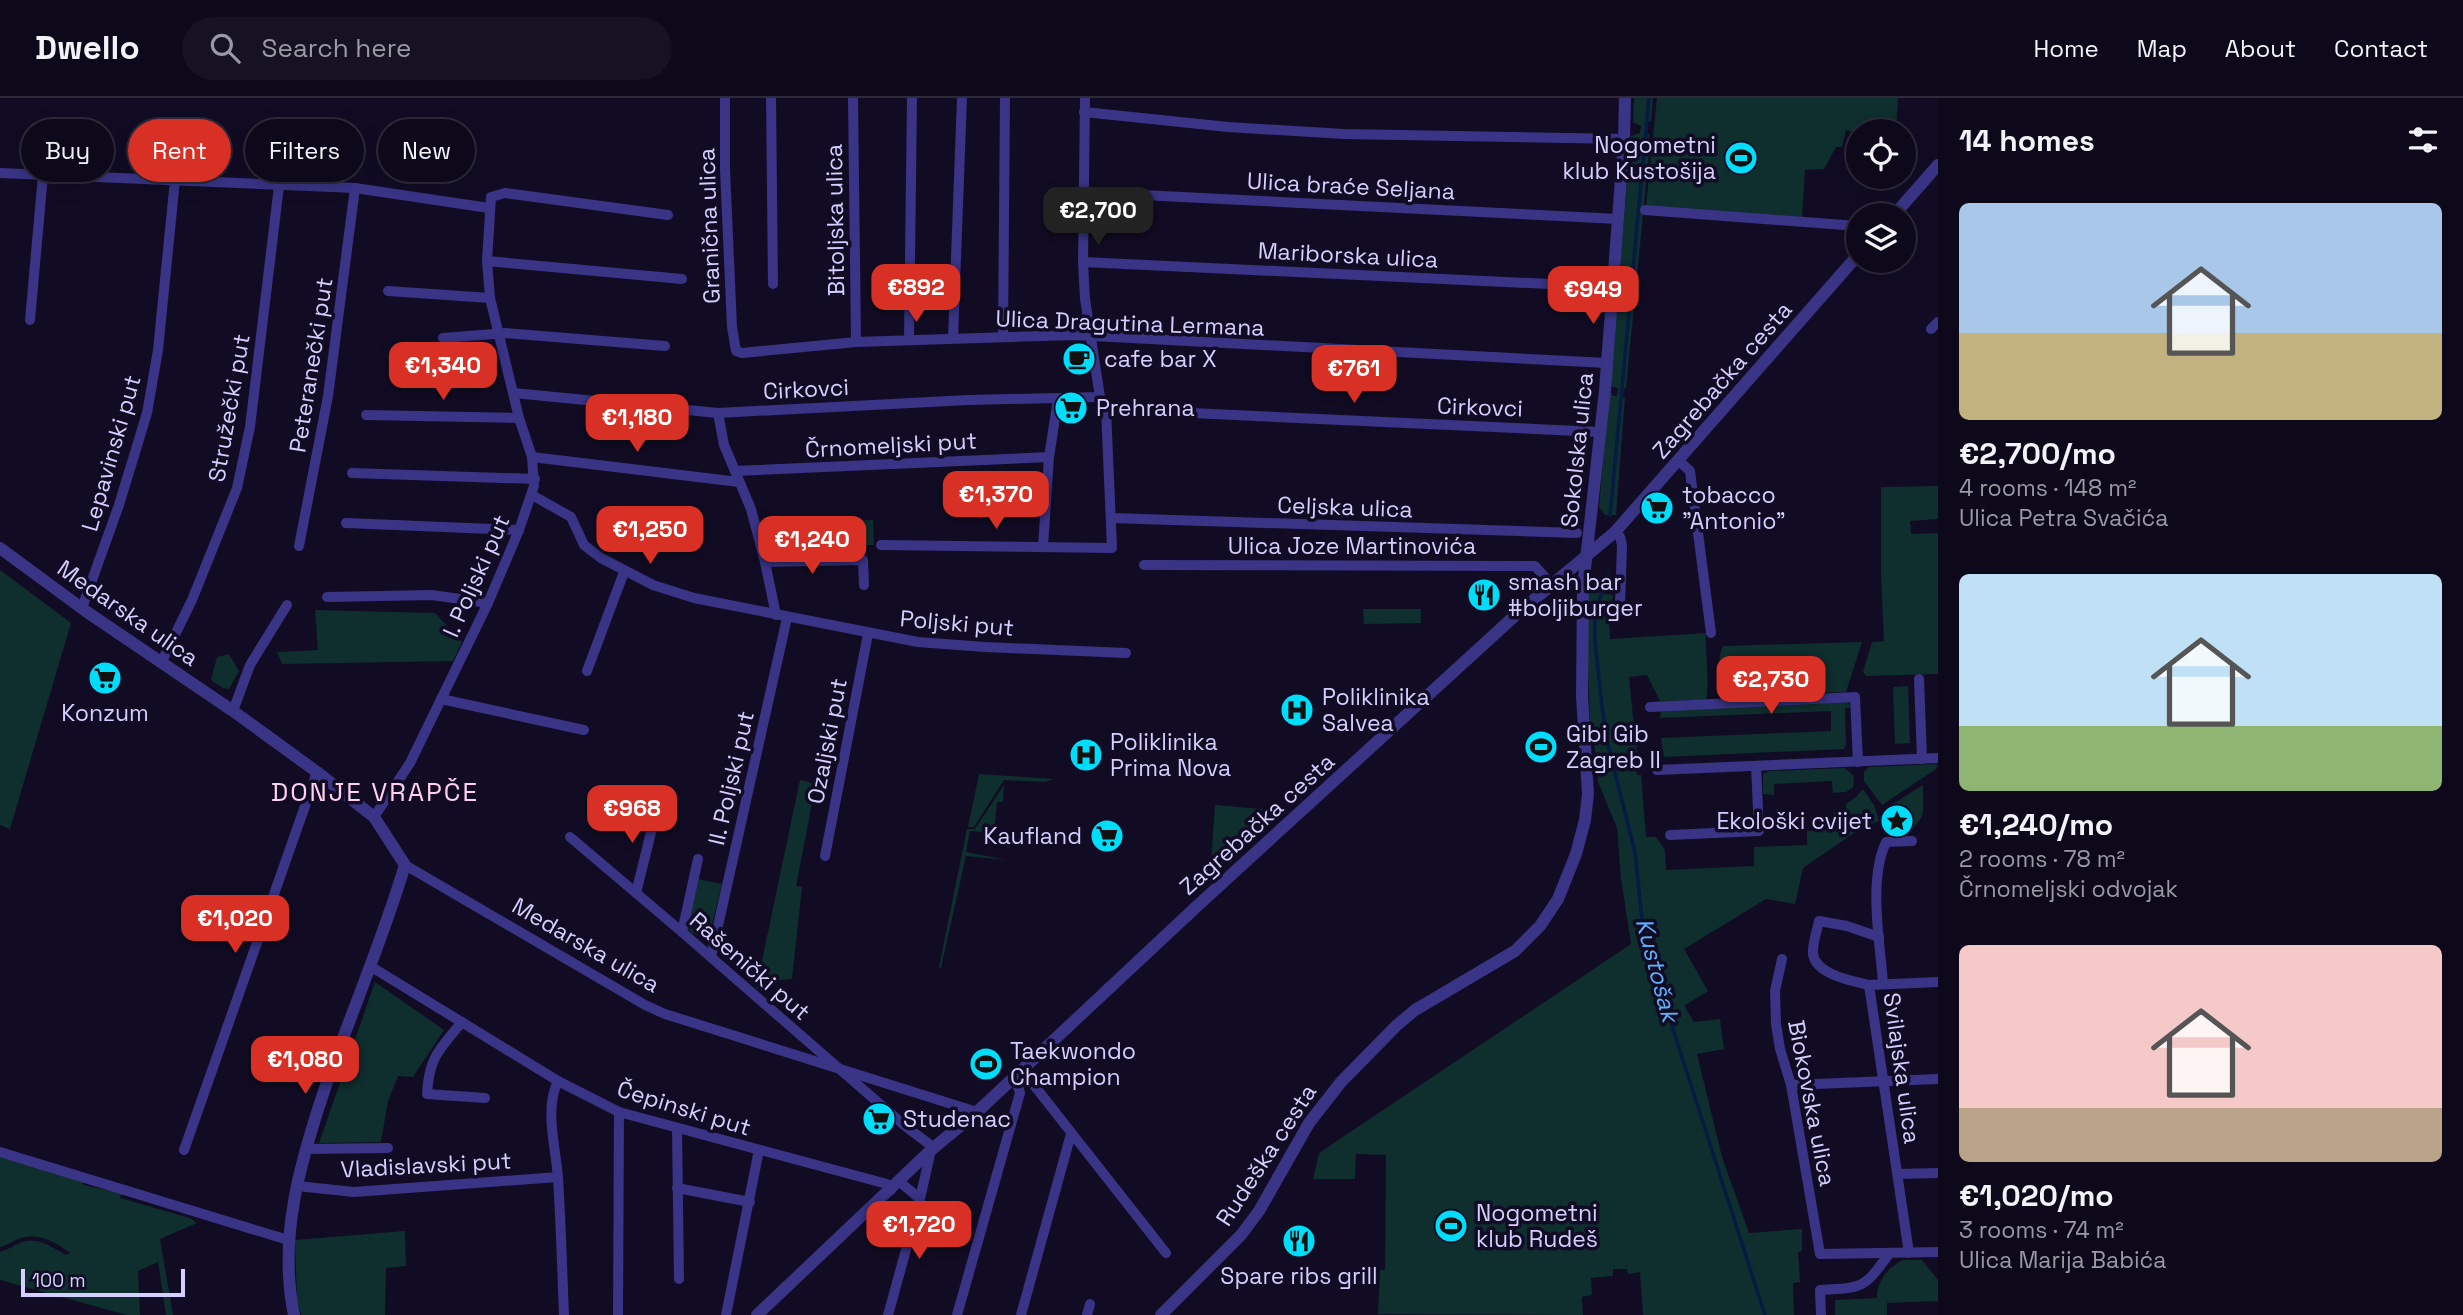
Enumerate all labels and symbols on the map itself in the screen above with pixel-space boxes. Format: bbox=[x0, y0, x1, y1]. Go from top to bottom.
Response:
place label: Nogometni klub Kustošija bbox=[1562, 130, 1716, 186]
sports icon: Nogometni klub Kustošija bbox=[1722, 139, 1760, 177]
street label: Bitoljska ulica bbox=[819, 144, 851, 296]
street label: Granična ulica bbox=[691, 148, 727, 304]
street label: Ulica braće Seljana bbox=[1246, 166, 1456, 206]
pin: €2,700 bbox=[1041, 188, 1155, 247]
street label: Mariborska ulica bbox=[1257, 235, 1439, 275]
pin: €892 bbox=[875, 264, 957, 324]
pin: €949 bbox=[1552, 266, 1634, 326]
street label: Peteranečki put bbox=[282, 275, 340, 455]
street label: Zagrebačka cesta bbox=[1646, 295, 1798, 465]
street label: Ulica Dragutina Lermana bbox=[995, 303, 1265, 343]
street label: Stružečki put bbox=[201, 332, 257, 484]
cafe icon: cafe bar X bbox=[1060, 340, 1098, 378]
pin: €1,340 bbox=[386, 342, 500, 402]
place label: cafe bar X bbox=[1104, 344, 1217, 374]
pin: €761 bbox=[1313, 345, 1395, 405]
street label: Lepavinski put bbox=[74, 371, 148, 535]
street label: Sokolska ulica bbox=[1554, 371, 1600, 529]
street label: Cirkovci bbox=[762, 372, 850, 406]
supermarket icon: Prehrana bbox=[1052, 389, 1090, 427]
street label: Cirkovci bbox=[1437, 391, 1523, 423]
place label: Prehrana bbox=[1096, 393, 1195, 423]
pin: €1,180 bbox=[580, 394, 694, 454]
street label: Črnomeljski put bbox=[804, 426, 978, 464]
pin: €1,370 bbox=[939, 472, 1053, 531]
place label: tobacco "Antonio" bbox=[1682, 480, 1785, 536]
supermarket icon: tobacco "Antonio" bbox=[1638, 489, 1676, 527]
street label: Celjska ulica bbox=[1277, 490, 1413, 524]
pin: €1,250 bbox=[593, 506, 707, 566]
street label: I. Poljski put bbox=[436, 510, 516, 642]
pin: €1,240 bbox=[755, 517, 869, 576]
street label: Ulica Joze Martinovića bbox=[1228, 531, 1476, 561]
street label: Medarska ulica bbox=[52, 553, 204, 673]
place label: smash bar #boljiburger bbox=[1508, 567, 1643, 623]
restaurant icon: smash bar #boljiburger bbox=[1465, 576, 1503, 614]
street label: Poljski put bbox=[899, 603, 1015, 643]
pin: €2,730 bbox=[1714, 656, 1828, 716]
supermarket icon: Konzum bbox=[86, 659, 124, 697]
street label: Ozaljski put bbox=[800, 676, 854, 806]
place label: Poliklinika Salvea bbox=[1322, 682, 1430, 738]
hospital icon: Poliklinika Salvea bbox=[1278, 691, 1316, 729]
place label: Konzum bbox=[61, 698, 149, 728]
street label: II. Poljski put bbox=[701, 708, 761, 848]
place label: Gibi Gib Zagreb II bbox=[1566, 719, 1661, 775]
place label: Poliklinika Prima Nova bbox=[1110, 727, 1231, 783]
sports icon: Gibi Gib Zagreb II bbox=[1522, 728, 1560, 766]
hospital icon: Poliklinika Prima Nova bbox=[1067, 736, 1105, 774]
street label: Zagrebačka cesta bbox=[1173, 746, 1341, 902]
district label: DONJE VRAPČE bbox=[271, 775, 479, 809]
pin: €968 bbox=[591, 786, 673, 845]
place icon: Ekološki cvijet bbox=[1878, 802, 1916, 840]
place label: Ekološki cvijet bbox=[1716, 806, 1872, 836]
supermarket icon: Kaufland bbox=[1088, 817, 1126, 855]
place label: Kaufland bbox=[984, 821, 1082, 851]
street label: Medarska ulica bbox=[507, 891, 665, 999]
pin: €1,020 bbox=[178, 896, 292, 955]
street label: Rašenički put bbox=[683, 905, 817, 1027]
water label: Kustošak bbox=[1629, 915, 1687, 1028]
street label: Svilajska ulica bbox=[1877, 990, 1927, 1146]
street label: Biokovska ulica bbox=[1781, 1018, 1843, 1188]
place label: Taekwondo Champion bbox=[1010, 1036, 1136, 1092]
pin: €1,080 bbox=[248, 1037, 362, 1096]
sports icon: Taekwondo Champion bbox=[967, 1045, 1005, 1083]
street label: Čepinski put bbox=[613, 1073, 755, 1143]
street label: Rudeška cesta bbox=[1209, 1078, 1323, 1232]
supermarket icon: Studenac bbox=[860, 1100, 898, 1138]
place label: Studenac bbox=[903, 1104, 1011, 1134]
street label: Vladislavski put bbox=[340, 1146, 512, 1184]
place label: Nogometni klub Rudeš bbox=[1476, 1198, 1598, 1254]
pin: €1,720 bbox=[862, 1202, 976, 1261]
sports icon: Nogometni klub Rudeš bbox=[1432, 1207, 1470, 1245]
restaurant icon: Spare ribs grill bbox=[1280, 1222, 1318, 1260]
place label: Spare ribs grill bbox=[1220, 1261, 1378, 1291]
scale bar bbox=[21, 1266, 186, 1298]

